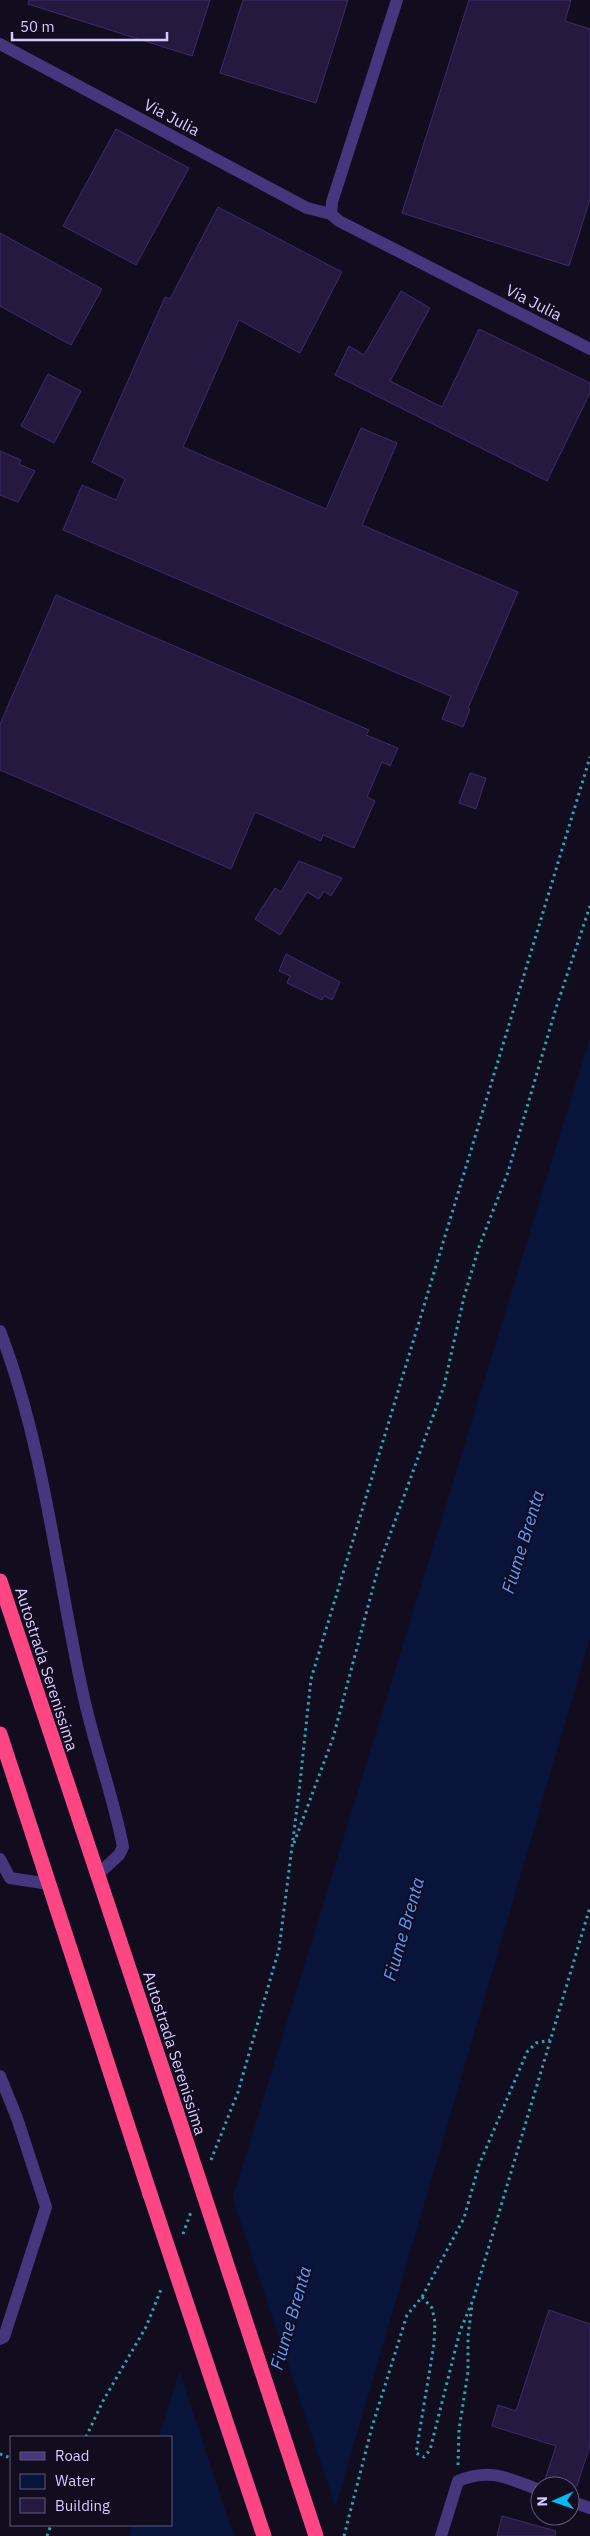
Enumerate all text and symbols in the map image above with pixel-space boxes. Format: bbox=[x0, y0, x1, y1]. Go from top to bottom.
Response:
scale bar bbox=[12, 10, 168, 42]
text: 50 m bbox=[20, 17, 55, 36]
street label: Via Julia bbox=[141, 94, 204, 140]
street label: Via Julia bbox=[503, 279, 566, 325]
water label: Fiume Brenta bbox=[496, 1488, 549, 1596]
street label: Autostrada Serenissima bbox=[11, 1585, 83, 1754]
water label: Fiume Brenta bbox=[378, 1874, 429, 1983]
street label: Autostrada Serenissima bbox=[139, 1969, 211, 2138]
water label: Fiume Brenta bbox=[265, 2263, 316, 2372]
legend bbox=[10, 2436, 172, 2526]
text: Road bbox=[55, 2446, 90, 2465]
text: Water bbox=[55, 2471, 96, 2490]
north arrow bbox=[530, 2476, 580, 2526]
text: Building bbox=[55, 2496, 110, 2515]
text: N bbox=[533, 2496, 551, 2507]

